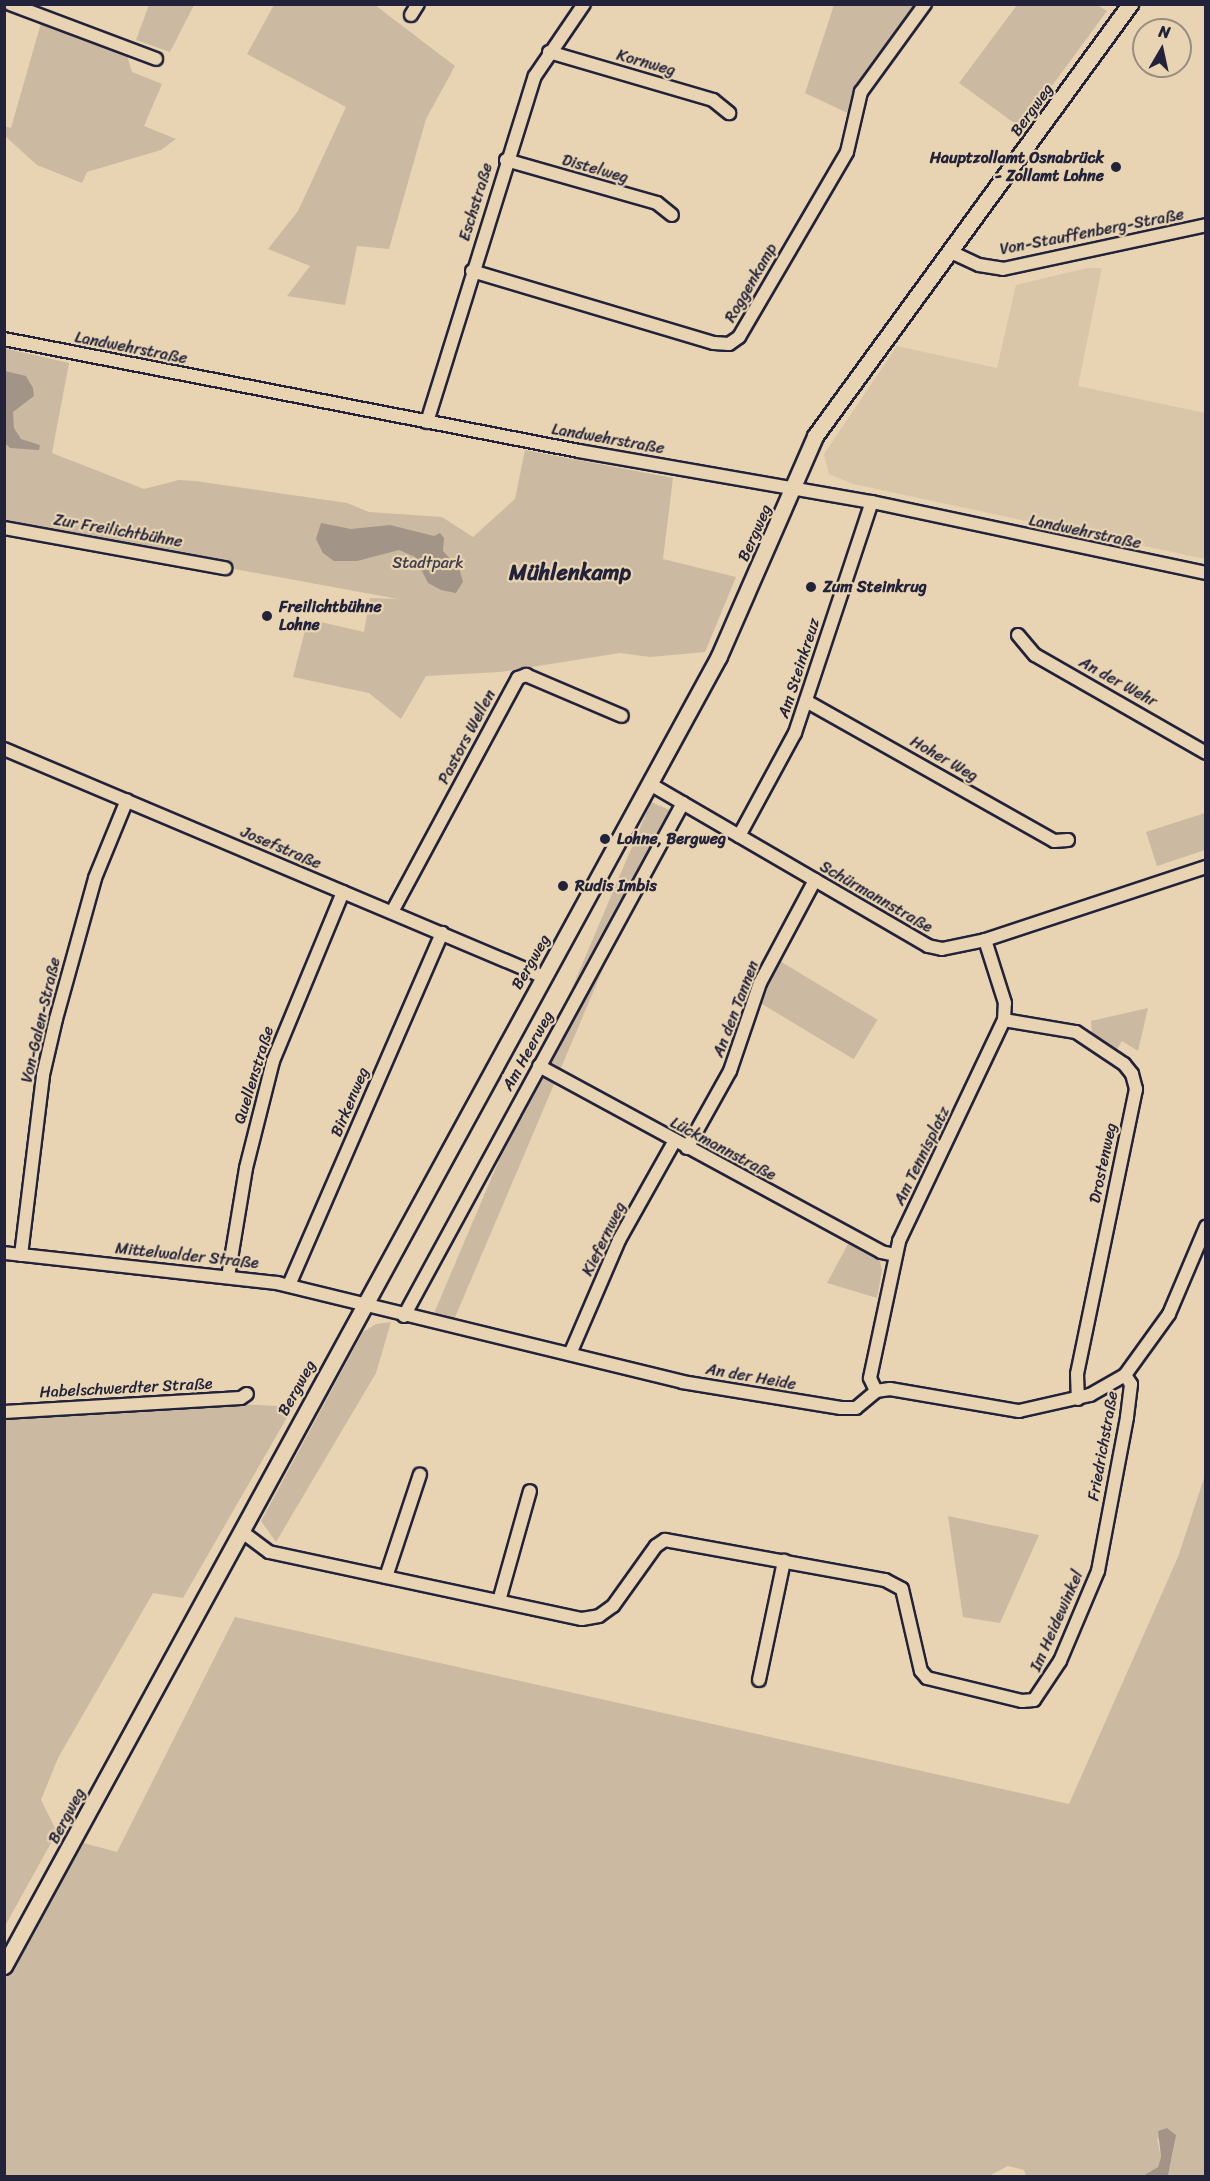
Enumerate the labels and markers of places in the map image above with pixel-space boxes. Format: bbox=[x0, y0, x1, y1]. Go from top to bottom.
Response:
place label: Hauptzollamt Osnabrück - Zollamt Lohne bbox=[930, 148, 1104, 186]
marker: Hauptzollamt Osnabrück - Zollamt Lohne bbox=[1109, 160, 1123, 174]
place label: Zum Steinkrug bbox=[823, 577, 927, 597]
marker: Zum Steinkrug bbox=[804, 580, 818, 594]
place label: Freilichtbühne Lohne bbox=[279, 597, 382, 635]
marker: Freilichtbühne Lohne bbox=[260, 609, 274, 623]
place label: Lohne, Bergweg bbox=[617, 829, 727, 849]
marker: Lohne, Bergweg bbox=[598, 832, 612, 846]
place label: Rudis Imbis bbox=[575, 876, 656, 896]
marker: Rudis Imbis bbox=[556, 879, 570, 893]

